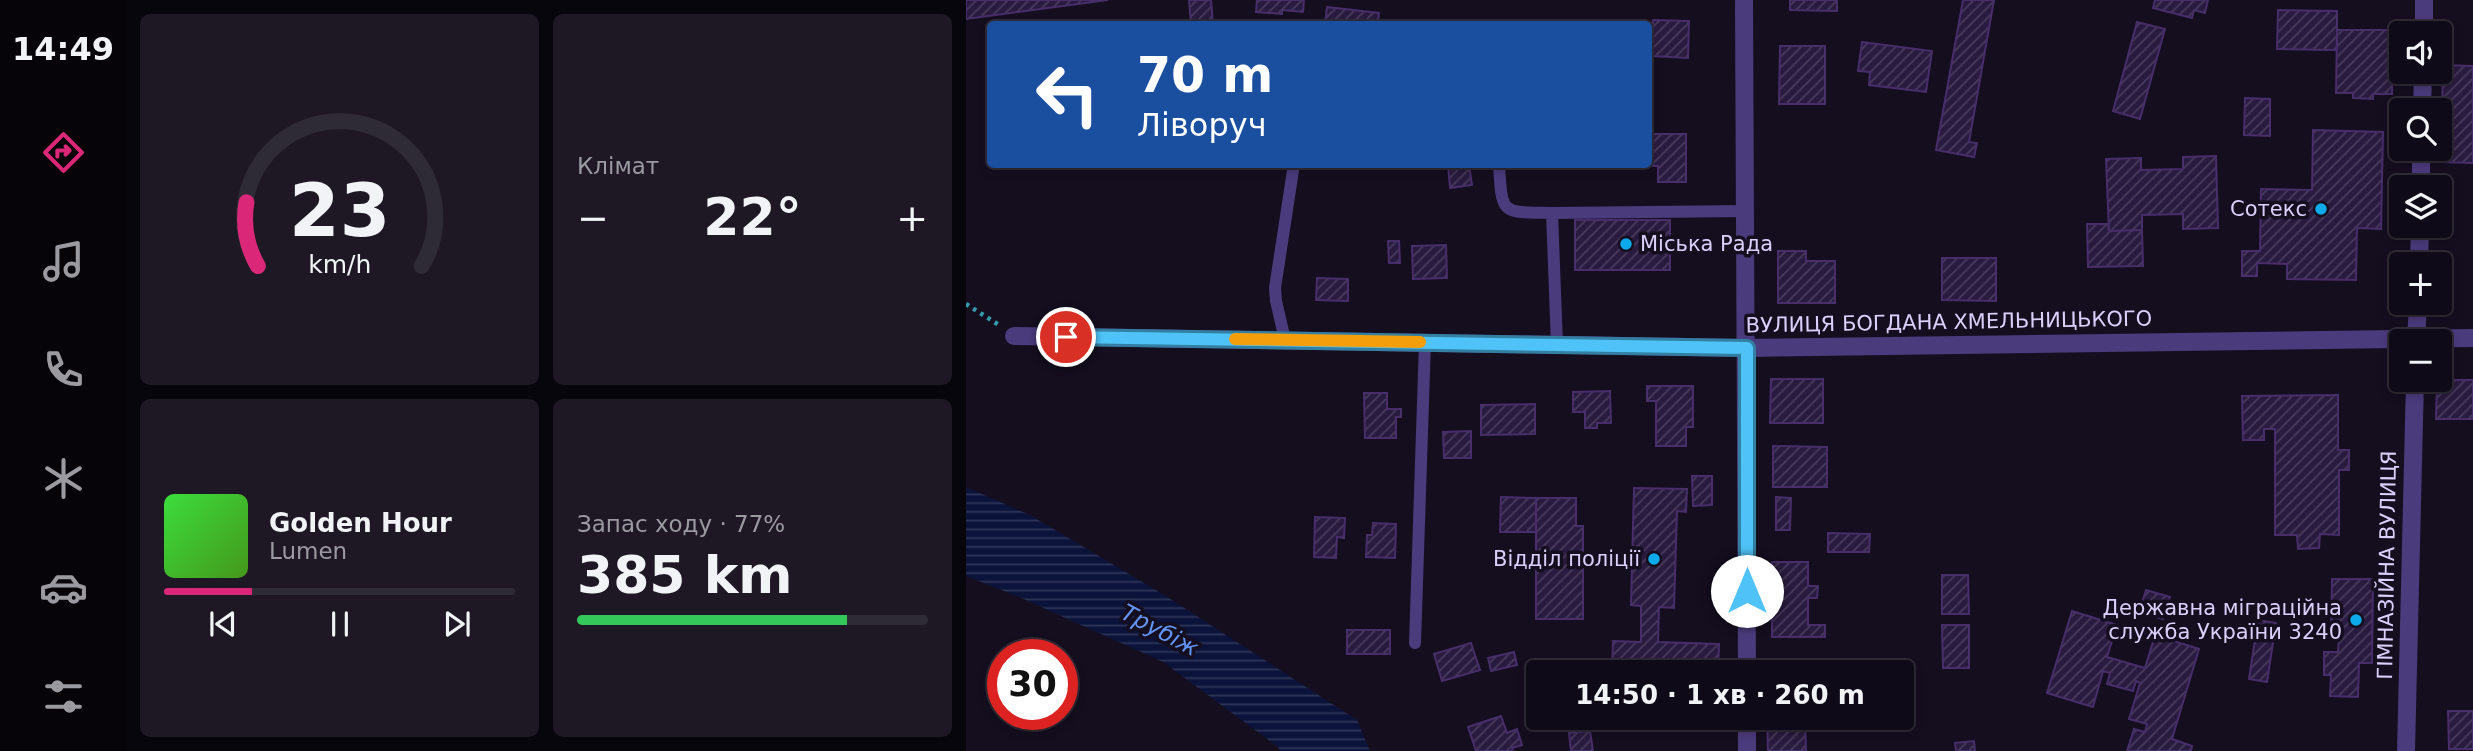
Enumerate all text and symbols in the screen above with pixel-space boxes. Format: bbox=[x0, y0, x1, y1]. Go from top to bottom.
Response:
map controls bbox=[2389, 21, 2452, 392]
button: sound bbox=[2389, 21, 2452, 84]
text: 14:49 bbox=[12, 30, 114, 68]
text: 70 m bbox=[1137, 47, 1273, 104]
icon: left bbox=[1022, 49, 1113, 140]
button: search bbox=[2389, 98, 2452, 161]
text: Ліворуч bbox=[1137, 106, 1267, 144]
icon: directions bbox=[39, 128, 88, 177]
text: Клімат bbox=[577, 153, 659, 179]
text: 23 bbox=[289, 168, 390, 253]
button: layers bbox=[2389, 175, 2452, 238]
text: 22° bbox=[703, 187, 802, 247]
text: − bbox=[577, 196, 609, 240]
text: + bbox=[896, 196, 928, 240]
place label: Сотекс bbox=[2230, 197, 2307, 221]
marker: Сотекс bbox=[2313, 201, 2329, 217]
place label: Міська Рада bbox=[1640, 232, 1773, 256]
marker: Міська Рада bbox=[1618, 236, 1634, 252]
icon: music bbox=[39, 237, 88, 286]
text: km/h bbox=[308, 249, 371, 278]
button: + bbox=[2389, 252, 2452, 315]
street label: ВУЛИЦЯ БОГДАНА ХМЕЛЬНИЦЬКОГО bbox=[1746, 306, 2152, 338]
pin bbox=[1036, 307, 1096, 367]
icon: arrive bbox=[1047, 318, 1085, 356]
button: − bbox=[2389, 329, 2452, 392]
icon: phone bbox=[39, 345, 88, 394]
street label: ГІМНАЗІЙНА ВУЛИЦЯ bbox=[2372, 450, 2401, 680]
icon: climate bbox=[39, 454, 88, 503]
text: Golden Hour bbox=[269, 508, 452, 538]
text: Запас ходу · 77% bbox=[577, 511, 785, 537]
text: Lumen bbox=[269, 538, 347, 564]
text: 385 km bbox=[577, 545, 792, 605]
place label: Відділ поліції bbox=[1493, 547, 1640, 571]
marker: Відділ поліції bbox=[1646, 551, 1662, 567]
position arrow bbox=[1710, 554, 1784, 628]
icon: car bbox=[39, 563, 88, 612]
place label: Державна міграційна служба України 3240 bbox=[2103, 596, 2342, 644]
water label: Трубіж bbox=[1117, 599, 1203, 661]
icon: previous bbox=[204, 605, 242, 643]
icon: pause bbox=[321, 605, 359, 643]
icon: next bbox=[438, 605, 476, 643]
marker: Державна міграційна служба України 3240 bbox=[2348, 612, 2364, 628]
speed limit sign: 30 bbox=[987, 639, 1078, 730]
icon: filters bbox=[39, 672, 88, 721]
text: 14:50 · 1 хв · 260 m bbox=[1575, 680, 1865, 710]

